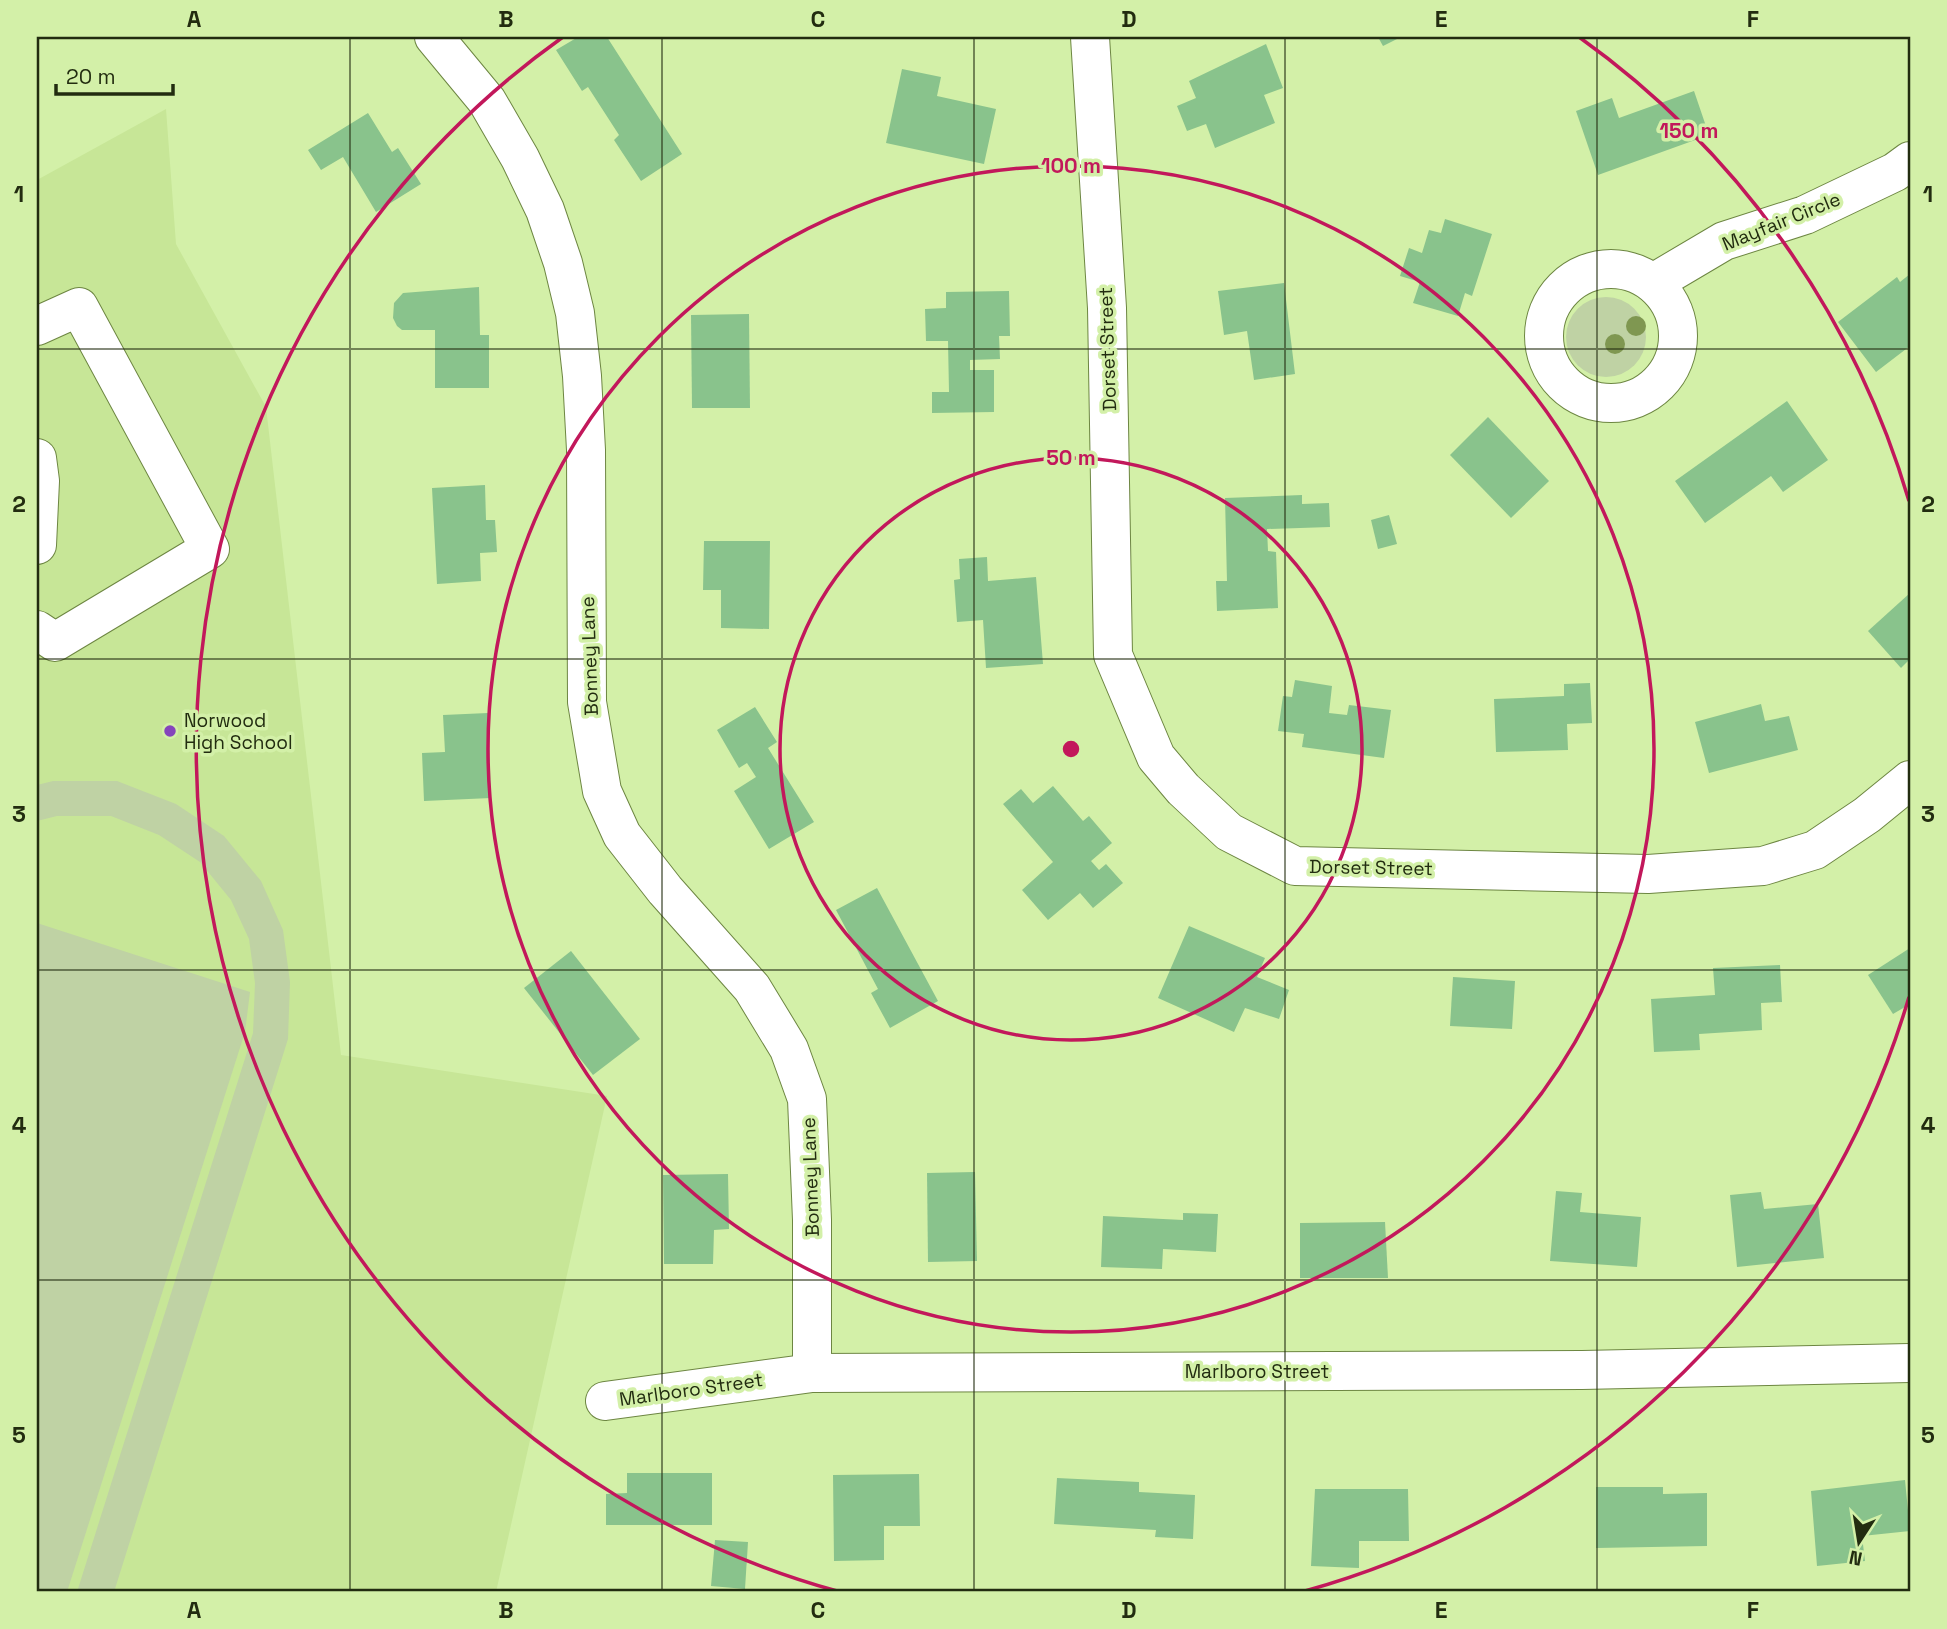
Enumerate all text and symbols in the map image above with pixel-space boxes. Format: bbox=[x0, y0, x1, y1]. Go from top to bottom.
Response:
text: A bbox=[187, 4, 202, 34]
text: B bbox=[498, 4, 514, 34]
text: C bbox=[811, 4, 825, 34]
text: D bbox=[1121, 4, 1137, 34]
text: E bbox=[1435, 4, 1447, 34]
text: F bbox=[1747, 4, 1759, 34]
scale bar bbox=[56, 52, 173, 96]
text: 20 m bbox=[66, 63, 116, 90]
text: 150 m bbox=[1660, 117, 1718, 144]
text: 100 m bbox=[1041, 152, 1101, 179]
text: 1 bbox=[14, 179, 24, 209]
text: 1 bbox=[1923, 179, 1933, 209]
street label: Mayfair Circle bbox=[1718, 186, 1844, 257]
street label: Dorset Street bbox=[1093, 287, 1122, 411]
text: 50 m bbox=[1046, 444, 1096, 471]
text: 2 bbox=[12, 489, 26, 519]
text: 2 bbox=[1921, 489, 1935, 519]
street label: Bonney Lane bbox=[575, 596, 604, 716]
place label: Norwood High School bbox=[184, 708, 293, 755]
marker: Norwood High School bbox=[162, 723, 178, 739]
centre of rings bbox=[1059, 737, 1083, 761]
text: 3 bbox=[12, 799, 26, 829]
text: 3 bbox=[1921, 799, 1935, 829]
street label: Dorset Street bbox=[1309, 854, 1433, 881]
text: 4 bbox=[12, 1110, 27, 1140]
text: 4 bbox=[1921, 1110, 1936, 1140]
street label: Bonney Lane bbox=[796, 1117, 825, 1237]
street label: Marlboro Street bbox=[1185, 1359, 1329, 1384]
street label: Marlboro Street bbox=[618, 1367, 764, 1412]
text: 5 bbox=[12, 1420, 26, 1450]
text: 5 bbox=[1921, 1420, 1935, 1450]
north arrow bbox=[1825, 1506, 1895, 1576]
text: N bbox=[1847, 1545, 1864, 1572]
text: A bbox=[187, 1595, 202, 1625]
text: B bbox=[498, 1595, 514, 1625]
text: C bbox=[811, 1595, 825, 1625]
text: D bbox=[1121, 1595, 1137, 1625]
text: E bbox=[1435, 1595, 1447, 1625]
text: F bbox=[1747, 1595, 1759, 1625]

